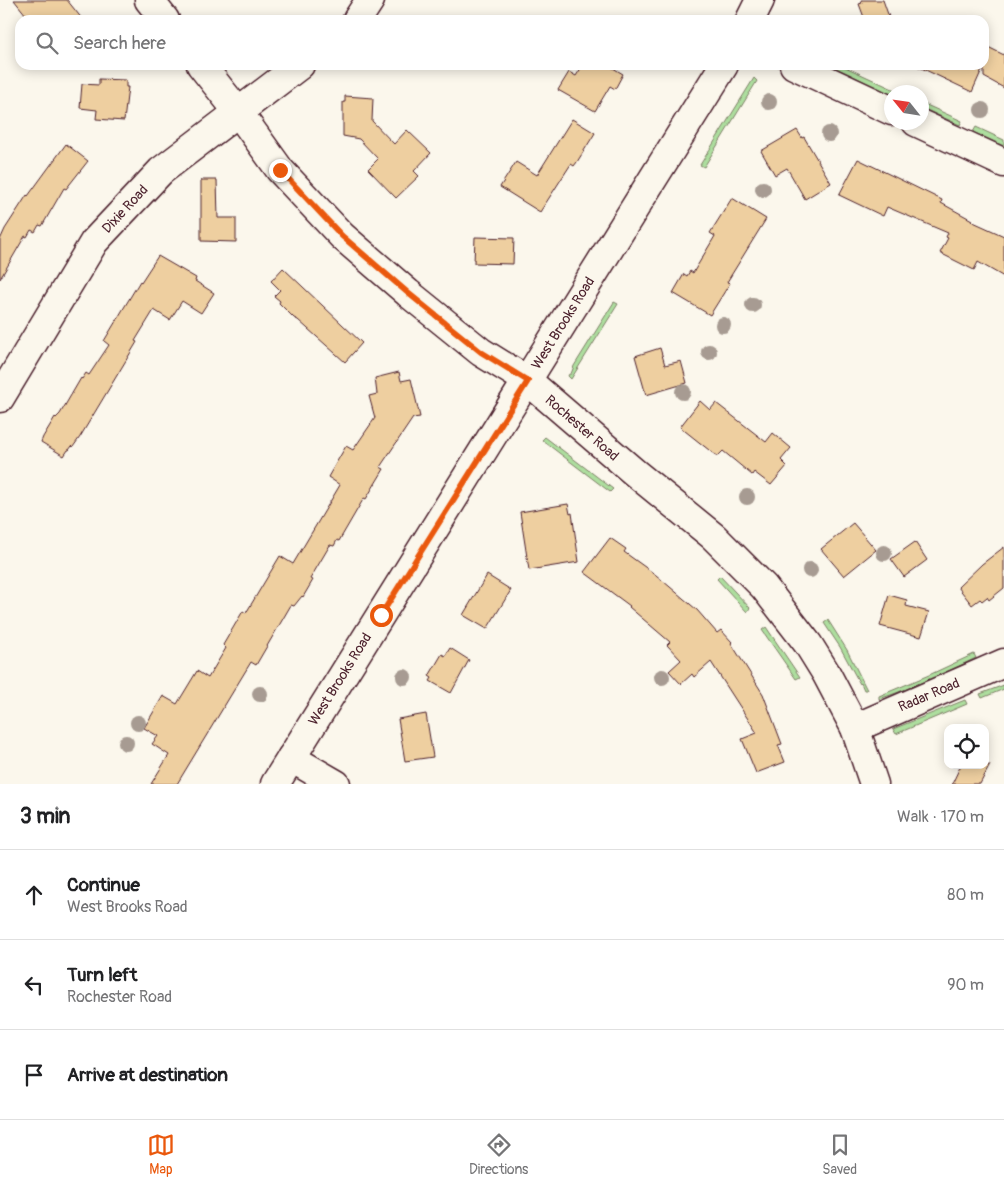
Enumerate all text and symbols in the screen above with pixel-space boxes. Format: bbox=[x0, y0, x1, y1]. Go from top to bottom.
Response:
search box bbox=[15, 15, 989, 70]
icon: search bbox=[33, 29, 61, 57]
text: Search here bbox=[73, 31, 166, 55]
north arrow bbox=[884, 85, 929, 130]
route end bbox=[269, 159, 292, 182]
street label: Dixie Road bbox=[98, 181, 152, 237]
street label: West Brooks Road bbox=[528, 274, 598, 372]
street label: Rochester Road bbox=[542, 391, 622, 465]
route start bbox=[370, 604, 393, 627]
street label: West Brooks Road bbox=[305, 630, 375, 728]
street label: Radar Road bbox=[896, 674, 962, 716]
map controls bbox=[944, 724, 989, 769]
button: locate bbox=[944, 724, 989, 769]
text: 3 min bbox=[20, 803, 70, 830]
text: Walk · 170 m bbox=[897, 807, 984, 827]
text: Continue bbox=[67, 873, 140, 897]
icon: ahead bbox=[20, 881, 48, 909]
text: 80 m bbox=[947, 885, 984, 905]
text: West Brooks Road bbox=[67, 897, 188, 917]
text: Turn left bbox=[67, 963, 137, 987]
icon: left bbox=[20, 971, 48, 999]
text: 90 m bbox=[947, 975, 984, 995]
text: Rochester Road bbox=[67, 987, 172, 1007]
icon: arrive bbox=[20, 1061, 48, 1089]
text: Arrive at destination bbox=[67, 1063, 228, 1087]
tab: Map bbox=[147, 1131, 175, 1178]
tab: Directions bbox=[469, 1131, 528, 1178]
tab: Saved bbox=[822, 1131, 857, 1178]

